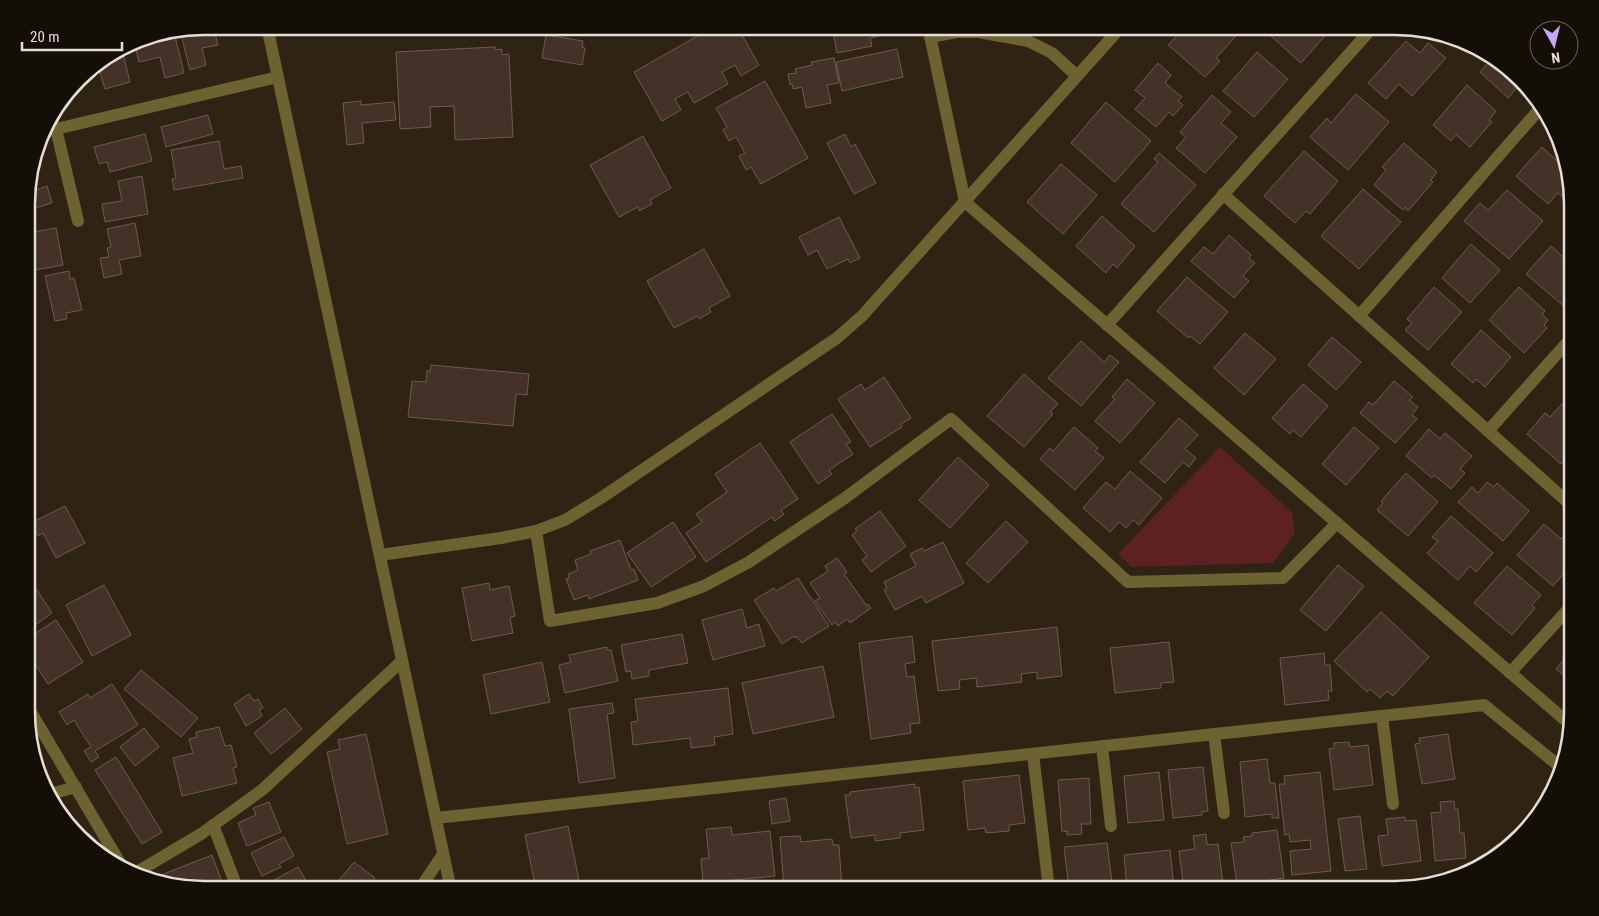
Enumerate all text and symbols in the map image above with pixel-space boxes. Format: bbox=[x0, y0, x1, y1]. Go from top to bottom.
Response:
scale bar bbox=[22, 20, 122, 52]
north arrow bbox=[1529, 20, 1579, 70]
text: 20 m bbox=[30, 28, 60, 46]
text: N bbox=[1550, 49, 1561, 66]

